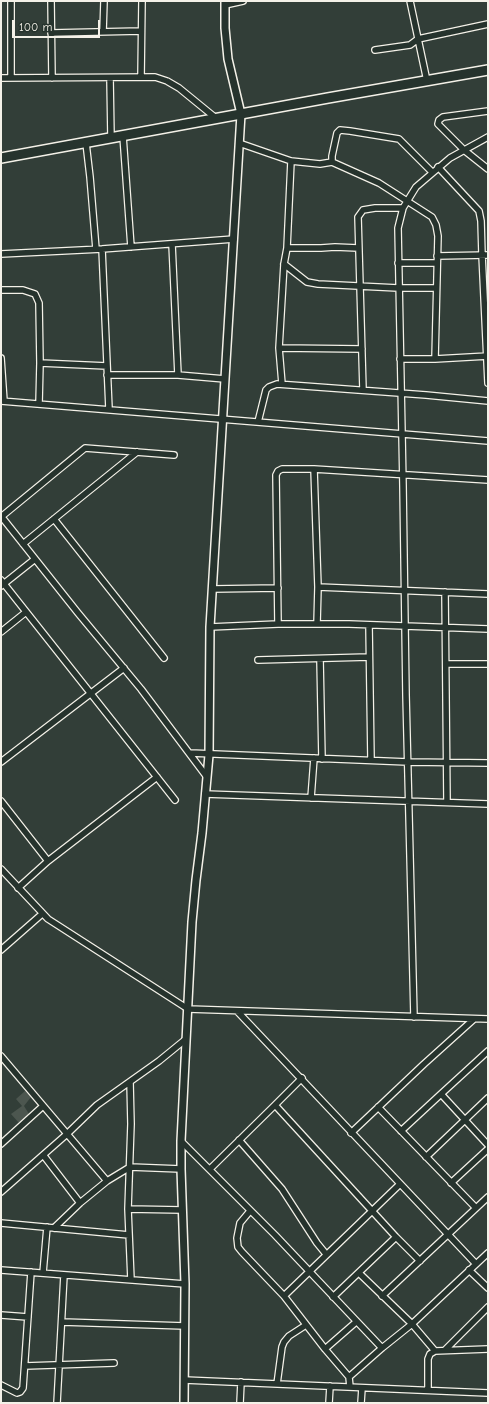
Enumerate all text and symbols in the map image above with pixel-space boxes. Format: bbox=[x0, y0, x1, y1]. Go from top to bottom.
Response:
scale bar bbox=[14, 12, 102, 38]
text: 100 m bbox=[19, 20, 52, 34]

